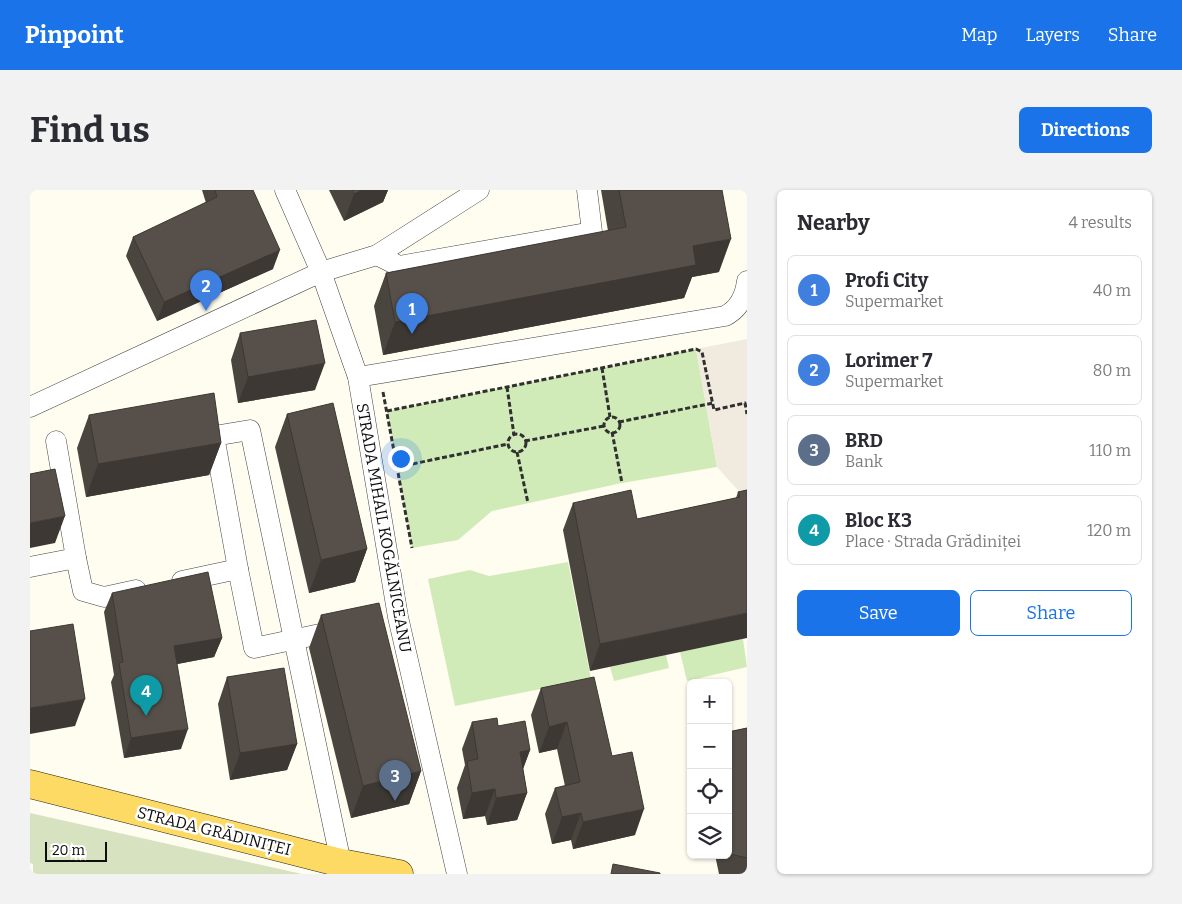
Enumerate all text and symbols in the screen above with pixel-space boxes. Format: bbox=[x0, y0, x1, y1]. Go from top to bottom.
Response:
text: Pinpoint bbox=[25, 21, 124, 49]
text: Map bbox=[961, 24, 997, 46]
text: Layers bbox=[1025, 24, 1080, 46]
text: Share bbox=[1108, 24, 1157, 46]
button: Directions bbox=[1019, 107, 1152, 153]
text: Find us bbox=[30, 109, 150, 151]
text: Nearby bbox=[797, 210, 870, 236]
text: 4 results bbox=[1069, 213, 1132, 232]
text: Profi City bbox=[845, 269, 928, 292]
pin: 2 bbox=[190, 270, 222, 311]
text: 1 bbox=[811, 281, 817, 300]
text: 40 m bbox=[1093, 281, 1131, 300]
text: Supermarket bbox=[845, 292, 943, 311]
pin: 1 bbox=[396, 293, 428, 334]
text: Lorimer 7 bbox=[845, 349, 932, 372]
text: 2 bbox=[809, 361, 819, 380]
text: 80 m bbox=[1093, 361, 1131, 380]
text: Supermarket bbox=[845, 372, 943, 391]
street label: STRADA MIHAIL KOGĂLNICEANU bbox=[353, 402, 416, 654]
text: BRD bbox=[845, 429, 883, 452]
text: 3 bbox=[809, 441, 819, 460]
text: 110 m bbox=[1089, 441, 1131, 460]
your location bbox=[388, 446, 414, 472]
text: Bank bbox=[845, 452, 883, 471]
text: Bloc K3 bbox=[845, 509, 912, 532]
text: 4 bbox=[809, 521, 819, 540]
text: 120 m bbox=[1087, 521, 1131, 540]
text: Place · Strada Grădiniței bbox=[845, 532, 1021, 551]
button: Save bbox=[797, 590, 960, 636]
button: Share bbox=[970, 590, 1132, 636]
pin: 4 bbox=[130, 675, 162, 716]
map controls bbox=[687, 679, 732, 859]
button: + bbox=[687, 679, 732, 724]
button: − bbox=[687, 724, 732, 769]
pin: 3 bbox=[379, 760, 411, 801]
button: locate bbox=[687, 769, 732, 814]
street label: STRADA GRĂDINIȚEI bbox=[135, 802, 293, 860]
button: layers bbox=[687, 814, 732, 859]
scale bar bbox=[45, 839, 108, 862]
text: 20 m bbox=[52, 842, 85, 859]

